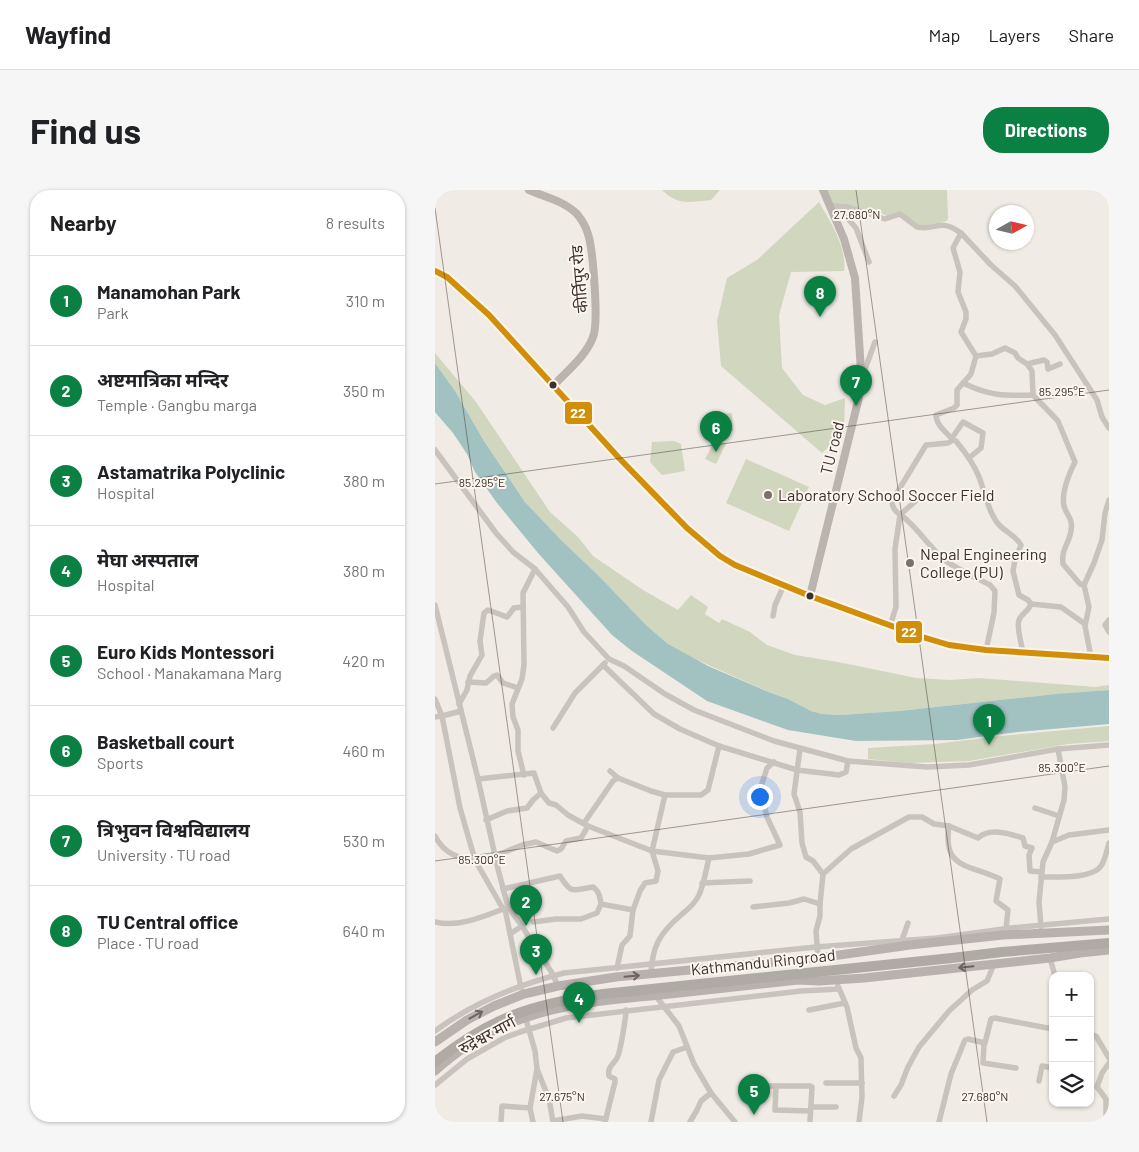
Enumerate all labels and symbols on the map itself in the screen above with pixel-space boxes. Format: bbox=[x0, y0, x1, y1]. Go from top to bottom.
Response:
north arrow bbox=[989, 205, 1034, 250]
text: 27.680°N bbox=[834, 207, 880, 221]
street label: कीर्तिपुर रोड bbox=[566, 244, 593, 314]
pin: 8 bbox=[804, 276, 836, 317]
pin: 7 bbox=[840, 365, 872, 406]
unlabelled marker bbox=[548, 380, 558, 390]
text: 85.295°E bbox=[1039, 384, 1085, 398]
line badge: 22 bbox=[564, 401, 593, 425]
text: 22 bbox=[570, 404, 586, 421]
pin: 6 bbox=[700, 411, 732, 452]
street label: TU road bbox=[816, 419, 847, 476]
text: 85.295°E bbox=[459, 475, 505, 489]
place label: Laboratory School Soccer Field bbox=[778, 485, 994, 504]
marker: Laboratory School Soccer Field bbox=[762, 489, 774, 501]
place label: Nepal Engineering College (PU) bbox=[920, 544, 1047, 581]
marker: Nepal Engineering College (PU) bbox=[904, 557, 916, 569]
unlabelled marker bbox=[805, 591, 815, 601]
line badge: 22 bbox=[895, 620, 923, 644]
text: 22 bbox=[901, 623, 917, 640]
pin: 1 bbox=[973, 704, 1005, 745]
text: 85.300°E bbox=[1038, 760, 1086, 774]
your location bbox=[747, 784, 773, 810]
text: 85.300°E bbox=[458, 852, 506, 866]
pin: 2 bbox=[510, 885, 542, 926]
pin: 3 bbox=[520, 934, 552, 975]
street label: Kathmandu Ringroad bbox=[690, 944, 836, 979]
one-way arrow bbox=[959, 962, 975, 972]
one-way arrow bbox=[624, 971, 640, 981]
pin: 4 bbox=[563, 982, 595, 1023]
one-way arrow bbox=[468, 1010, 483, 1020]
street label: रुद्रेश्वर मार्ग bbox=[455, 1011, 519, 1057]
pin: 5 bbox=[738, 1074, 770, 1115]
text: 27.675°N bbox=[539, 1089, 585, 1103]
text: 27.680°N bbox=[962, 1089, 1008, 1103]

